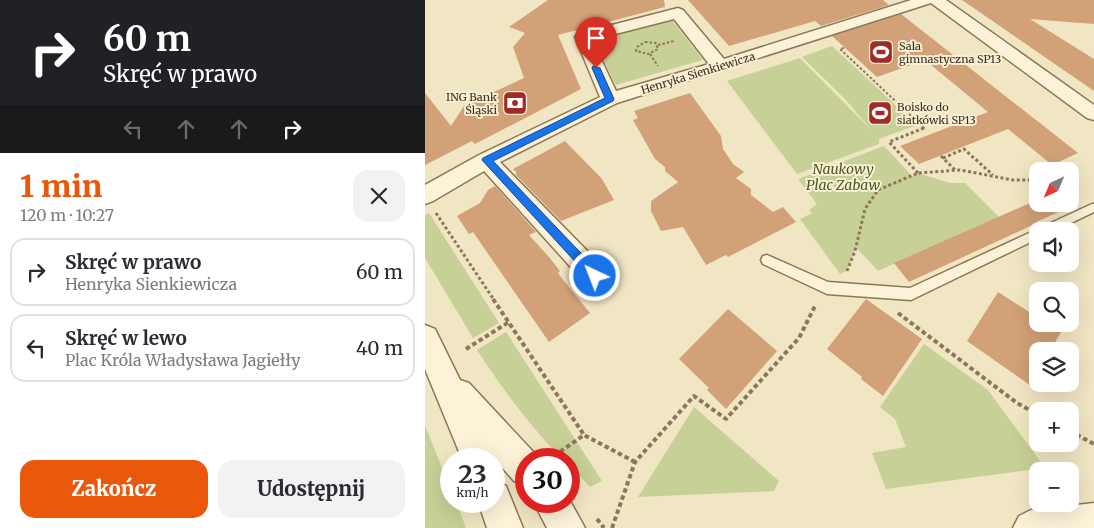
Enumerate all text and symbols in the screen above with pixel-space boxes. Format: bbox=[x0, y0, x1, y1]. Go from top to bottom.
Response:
text: 60 m bbox=[103, 17, 191, 61]
pin bbox=[575, 17, 617, 68]
icon: right bbox=[20, 20, 85, 85]
icon: arrive bbox=[582, 24, 610, 52]
sports icon: Sala gimnastyczna SP13 bbox=[868, 39, 894, 65]
place label: Sala gimnastyczna SP13 bbox=[899, 39, 1001, 66]
street label: Henryka Sienkiewicza bbox=[639, 49, 757, 97]
text: Skręć w prawo bbox=[103, 60, 257, 88]
place label: ING Bank Śląski bbox=[446, 90, 497, 117]
bank icon: ING Bank Śląski bbox=[502, 90, 528, 116]
sports icon: Boisko do siatkówki SP13 bbox=[867, 100, 893, 126]
place label: Boisko do siatkówki SP13 bbox=[897, 100, 976, 127]
icon: left bbox=[119, 115, 147, 143]
icon: ahead bbox=[172, 115, 200, 143]
icon: ahead bbox=[225, 115, 253, 143]
icon: right bbox=[278, 115, 306, 143]
park label: Naukowy Plac Zabaw bbox=[806, 160, 880, 194]
north arrow bbox=[1029, 162, 1079, 212]
map controls bbox=[1029, 162, 1079, 512]
text: 1 min bbox=[20, 167, 102, 205]
button: close bbox=[353, 170, 405, 222]
text: 120 m · 10:27 bbox=[20, 205, 114, 225]
button: sound bbox=[1029, 222, 1079, 272]
position arrow bbox=[568, 249, 620, 301]
text: Skręć w prawo bbox=[65, 250, 201, 274]
icon: right bbox=[22, 258, 50, 286]
text: 60 m bbox=[356, 260, 403, 284]
text: Henryka Sienkiewicza bbox=[65, 274, 237, 294]
button: search bbox=[1029, 282, 1079, 332]
text: Skręć w lewo bbox=[65, 326, 187, 350]
icon: left bbox=[22, 334, 50, 362]
text: 40 m bbox=[356, 336, 403, 360]
button: layers bbox=[1029, 342, 1079, 392]
text: Plac Króla Władysława Jagiełły bbox=[65, 350, 301, 370]
button: + bbox=[1029, 402, 1079, 452]
speed limit sign: 30 bbox=[515, 448, 580, 513]
text: 23 bbox=[458, 458, 487, 490]
button: Zakończ bbox=[20, 460, 208, 518]
button: Udostępnij bbox=[218, 460, 405, 518]
button: − bbox=[1029, 462, 1079, 512]
text: km/h bbox=[457, 485, 488, 500]

